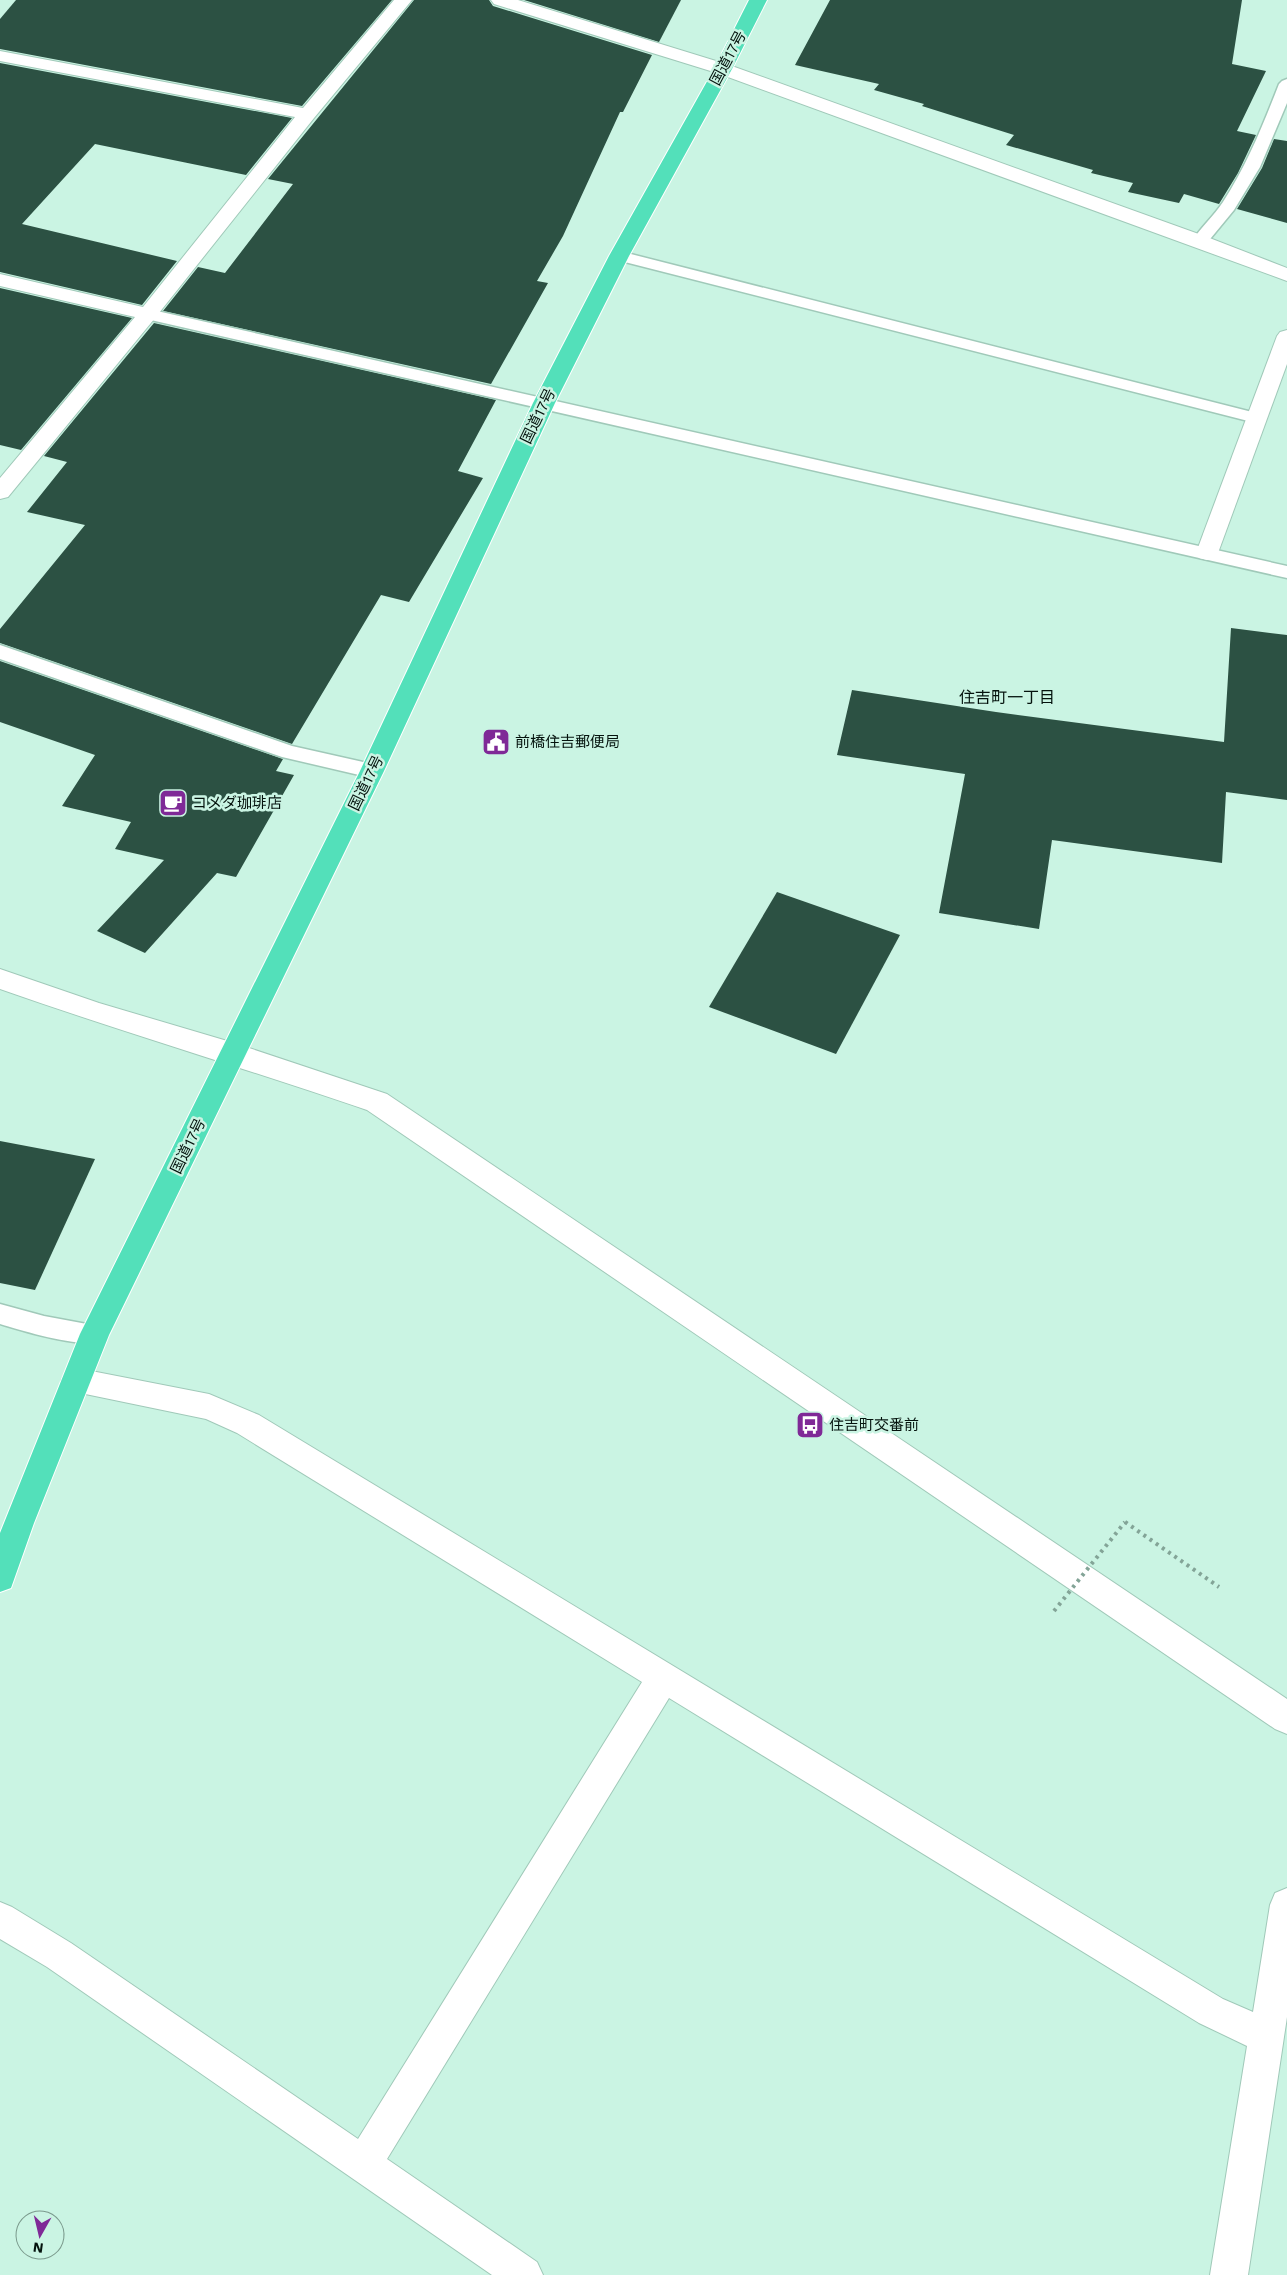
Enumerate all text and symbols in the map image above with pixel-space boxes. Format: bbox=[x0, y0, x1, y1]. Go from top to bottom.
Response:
street label: 国道17号 bbox=[706, 28, 750, 88]
street label: 国道17号 bbox=[517, 385, 559, 447]
district label: 住吉町一丁目 bbox=[959, 688, 1055, 707]
public building icon: 前橋住吉郵便局 bbox=[481, 727, 511, 757]
place label: 前橋住吉郵便局 bbox=[515, 733, 620, 751]
street label: 国道17号 bbox=[345, 752, 387, 814]
cafe icon: コメダ珈琲店 bbox=[158, 788, 188, 818]
place label: コメダ珈琲店 bbox=[192, 794, 282, 812]
street label: 国道17号 bbox=[167, 1115, 209, 1177]
bus stop icon: 住吉町交番前 bbox=[795, 1410, 825, 1440]
place label: 住吉町交番前 bbox=[829, 1416, 919, 1434]
north arrow bbox=[15, 2210, 65, 2260]
text: N bbox=[32, 2239, 44, 2257]

